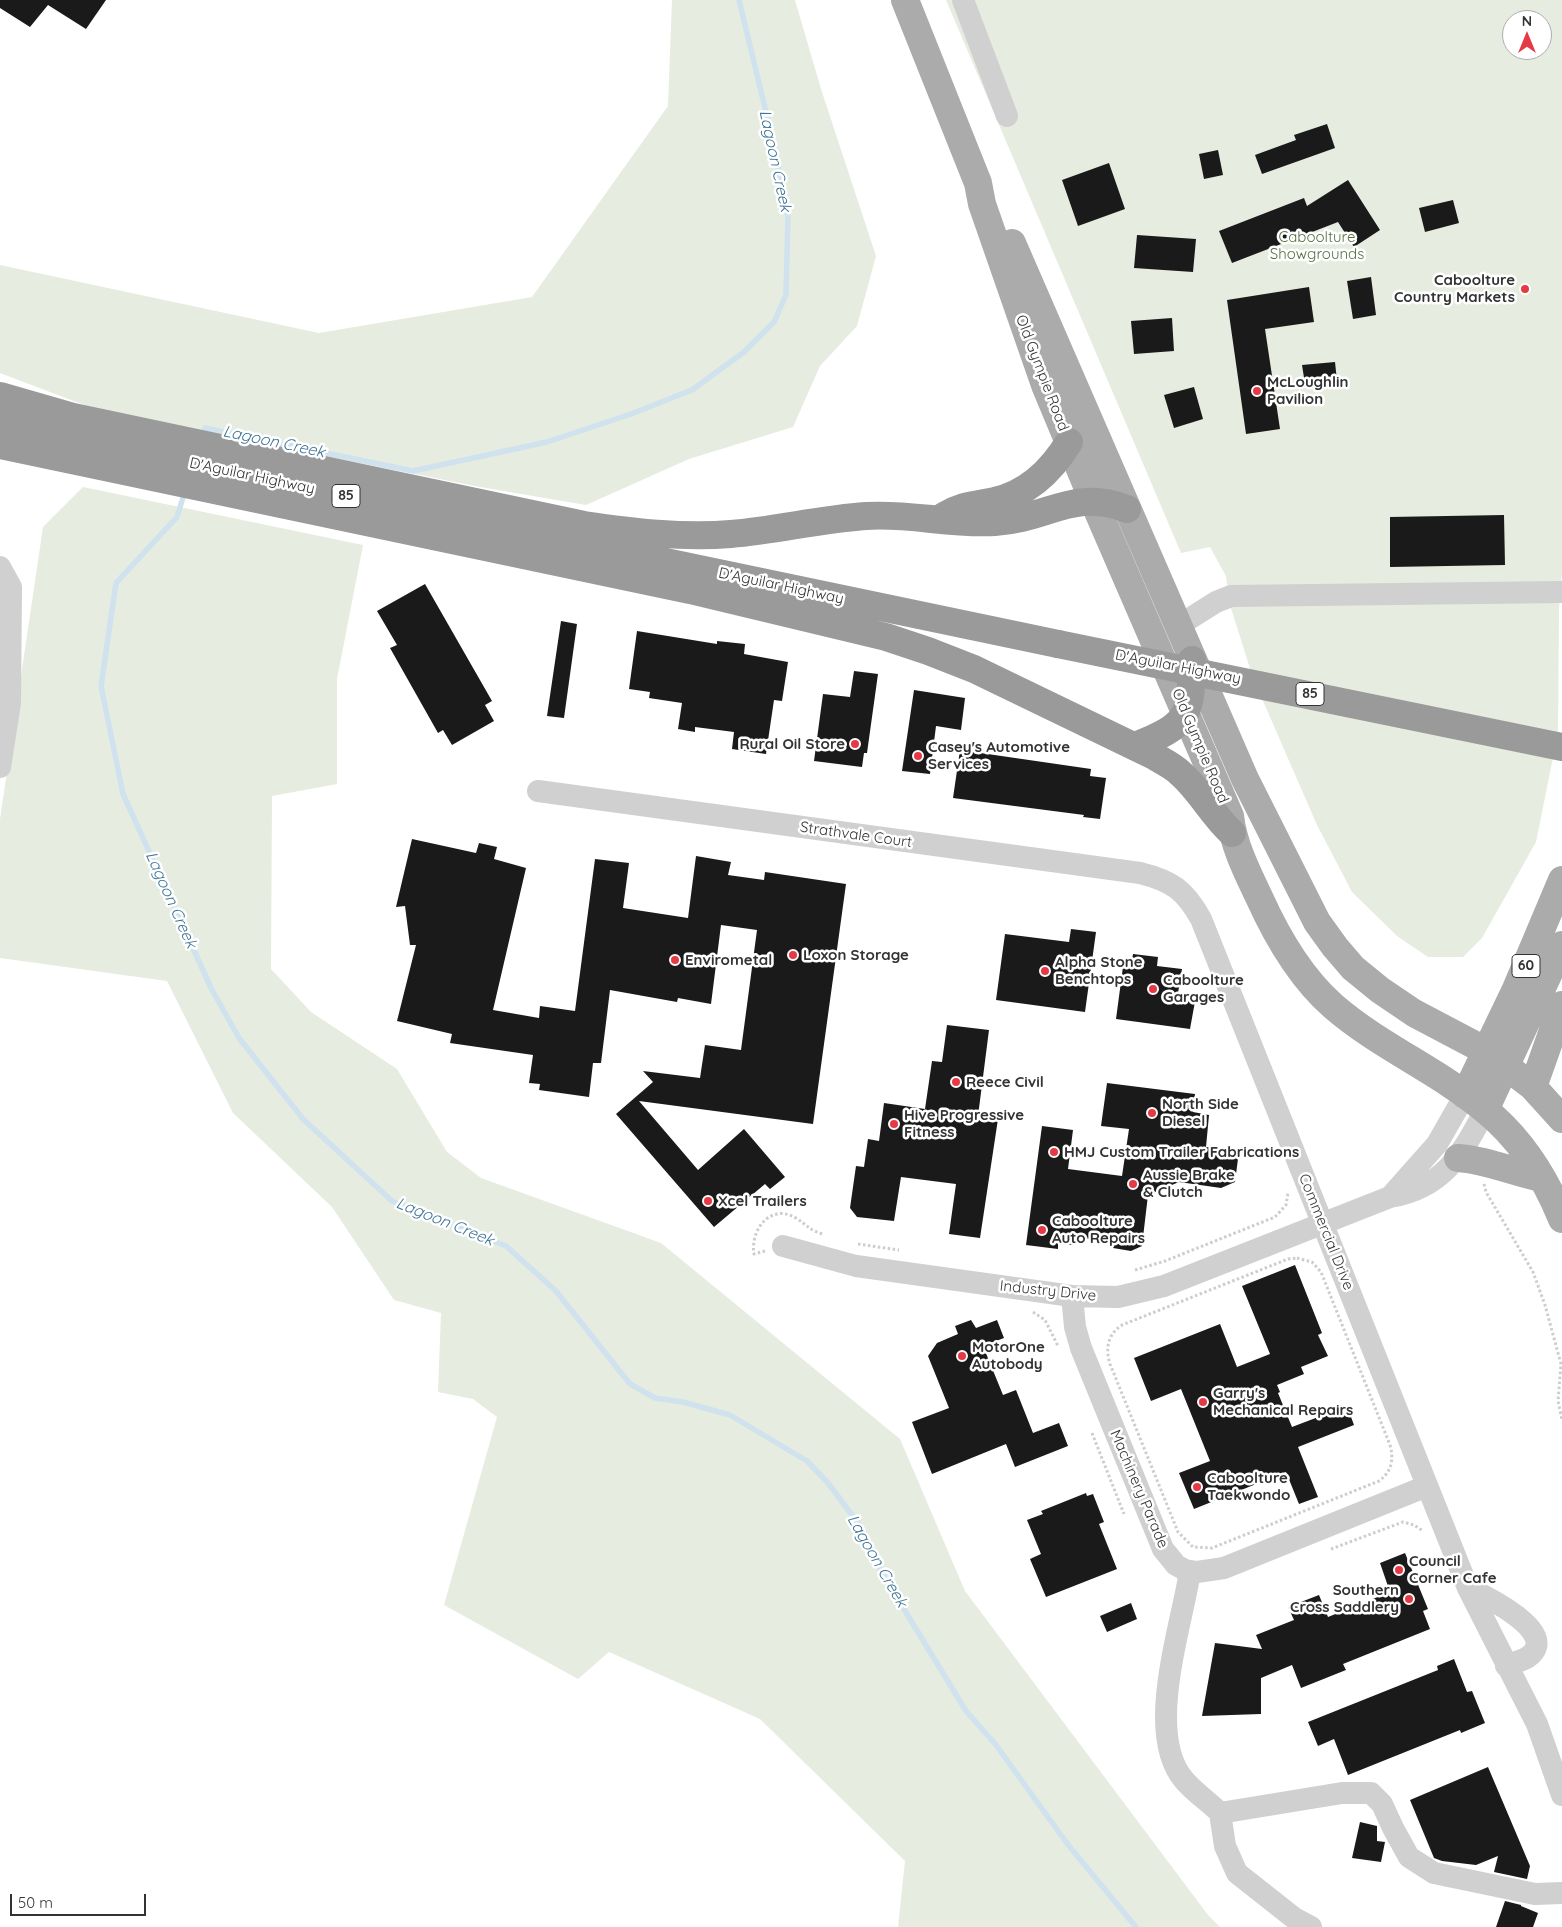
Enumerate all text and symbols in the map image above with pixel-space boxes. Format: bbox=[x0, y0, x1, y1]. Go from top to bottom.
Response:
north arrow bbox=[1502, 10, 1552, 60]
text: N bbox=[1522, 12, 1532, 30]
water label: Lagoon Creek bbox=[755, 108, 795, 214]
park label: Caboolture Showgrounds bbox=[1270, 228, 1364, 263]
place label: Caboolture Country Markets bbox=[1394, 271, 1515, 306]
marker: Caboolture Country Markets bbox=[1519, 283, 1531, 295]
street label: Old Gympie Road bbox=[1012, 313, 1072, 433]
place label: McLoughlin Pavilion bbox=[1267, 373, 1348, 408]
marker: McLoughlin Pavilion bbox=[1251, 385, 1263, 397]
water label: Lagoon Creek bbox=[221, 422, 327, 462]
street label: D'Aguilar Highway bbox=[188, 454, 316, 498]
road number: 85 bbox=[332, 484, 360, 508]
street label: D'Aguilar Highway bbox=[717, 564, 845, 608]
street label: D'Aguilar Highway bbox=[1114, 646, 1242, 688]
road number: 85 bbox=[1296, 682, 1324, 706]
street label: Old Gympie Road bbox=[1168, 686, 1232, 806]
place label: Rural Oil Store bbox=[739, 735, 845, 753]
marker: Rural Oil Store bbox=[849, 738, 861, 750]
place label: Casey's Automotive Services bbox=[928, 738, 1070, 773]
marker: Casey's Automotive Services bbox=[912, 750, 924, 762]
street label: Strathvale Court bbox=[799, 818, 913, 852]
water label: Lagoon Creek bbox=[141, 849, 201, 951]
place label: Loxon Storage bbox=[803, 946, 909, 964]
marker: Loxon Storage bbox=[787, 949, 799, 961]
place label: Envirometal bbox=[685, 951, 772, 969]
place label: Alpha Stone Benchtops bbox=[1055, 953, 1143, 988]
marker: Envirometal bbox=[669, 954, 681, 966]
road number: 60 bbox=[1512, 954, 1540, 978]
marker: Alpha Stone Benchtops bbox=[1039, 965, 1051, 977]
place label: Caboolture Garages bbox=[1163, 971, 1244, 1006]
marker: Caboolture Garages bbox=[1147, 983, 1159, 995]
place label: Reece Civil bbox=[966, 1073, 1044, 1091]
marker: Reece Civil bbox=[950, 1076, 962, 1088]
place label: North Side Diesel bbox=[1162, 1095, 1239, 1130]
place label: Hive Progressive Fitness bbox=[904, 1106, 1024, 1141]
marker: North Side Diesel bbox=[1146, 1107, 1158, 1119]
marker: Hive Progressive Fitness bbox=[888, 1118, 900, 1130]
place label: HMJ Custom Trailer Fabrications bbox=[1064, 1143, 1299, 1161]
marker: HMJ Custom Trailer Fabrications bbox=[1048, 1146, 1060, 1158]
place label: Aussie Brake & Clutch bbox=[1143, 1166, 1235, 1201]
street label: Commercial Drive bbox=[1294, 1171, 1358, 1293]
marker: Aussie Brake & Clutch bbox=[1127, 1178, 1139, 1190]
place label: Xcel Trailers bbox=[718, 1192, 807, 1210]
water label: Lagoon Creek bbox=[393, 1194, 497, 1250]
marker: Xcel Trailers bbox=[702, 1195, 714, 1207]
place label: Caboolture Auto Repairs bbox=[1052, 1212, 1145, 1247]
marker: Caboolture Auto Repairs bbox=[1036, 1224, 1048, 1236]
street label: Industry Drive bbox=[999, 1277, 1097, 1305]
place label: MotorOne Autobody bbox=[972, 1338, 1045, 1373]
marker: MotorOne Autobody bbox=[956, 1350, 968, 1362]
place label: Garry's Mechanical Repairs bbox=[1213, 1384, 1353, 1419]
marker: Garry's Mechanical Repairs bbox=[1197, 1396, 1209, 1408]
street label: Machinery Parade bbox=[1106, 1427, 1172, 1551]
place label: Caboolture Taekwondo bbox=[1207, 1469, 1290, 1504]
marker: Caboolture Taekwondo bbox=[1191, 1481, 1203, 1493]
water label: Lagoon Creek bbox=[843, 1511, 911, 1611]
place label: Council Corner Cafe bbox=[1409, 1552, 1497, 1587]
marker: Council Corner Cafe bbox=[1393, 1564, 1405, 1576]
place label: Southern Cross Saddlery bbox=[1290, 1581, 1399, 1616]
marker: Southern Cross Saddlery bbox=[1403, 1593, 1415, 1605]
scale bar bbox=[12, 1884, 149, 1916]
text: 50 m bbox=[18, 1893, 53, 1912]

